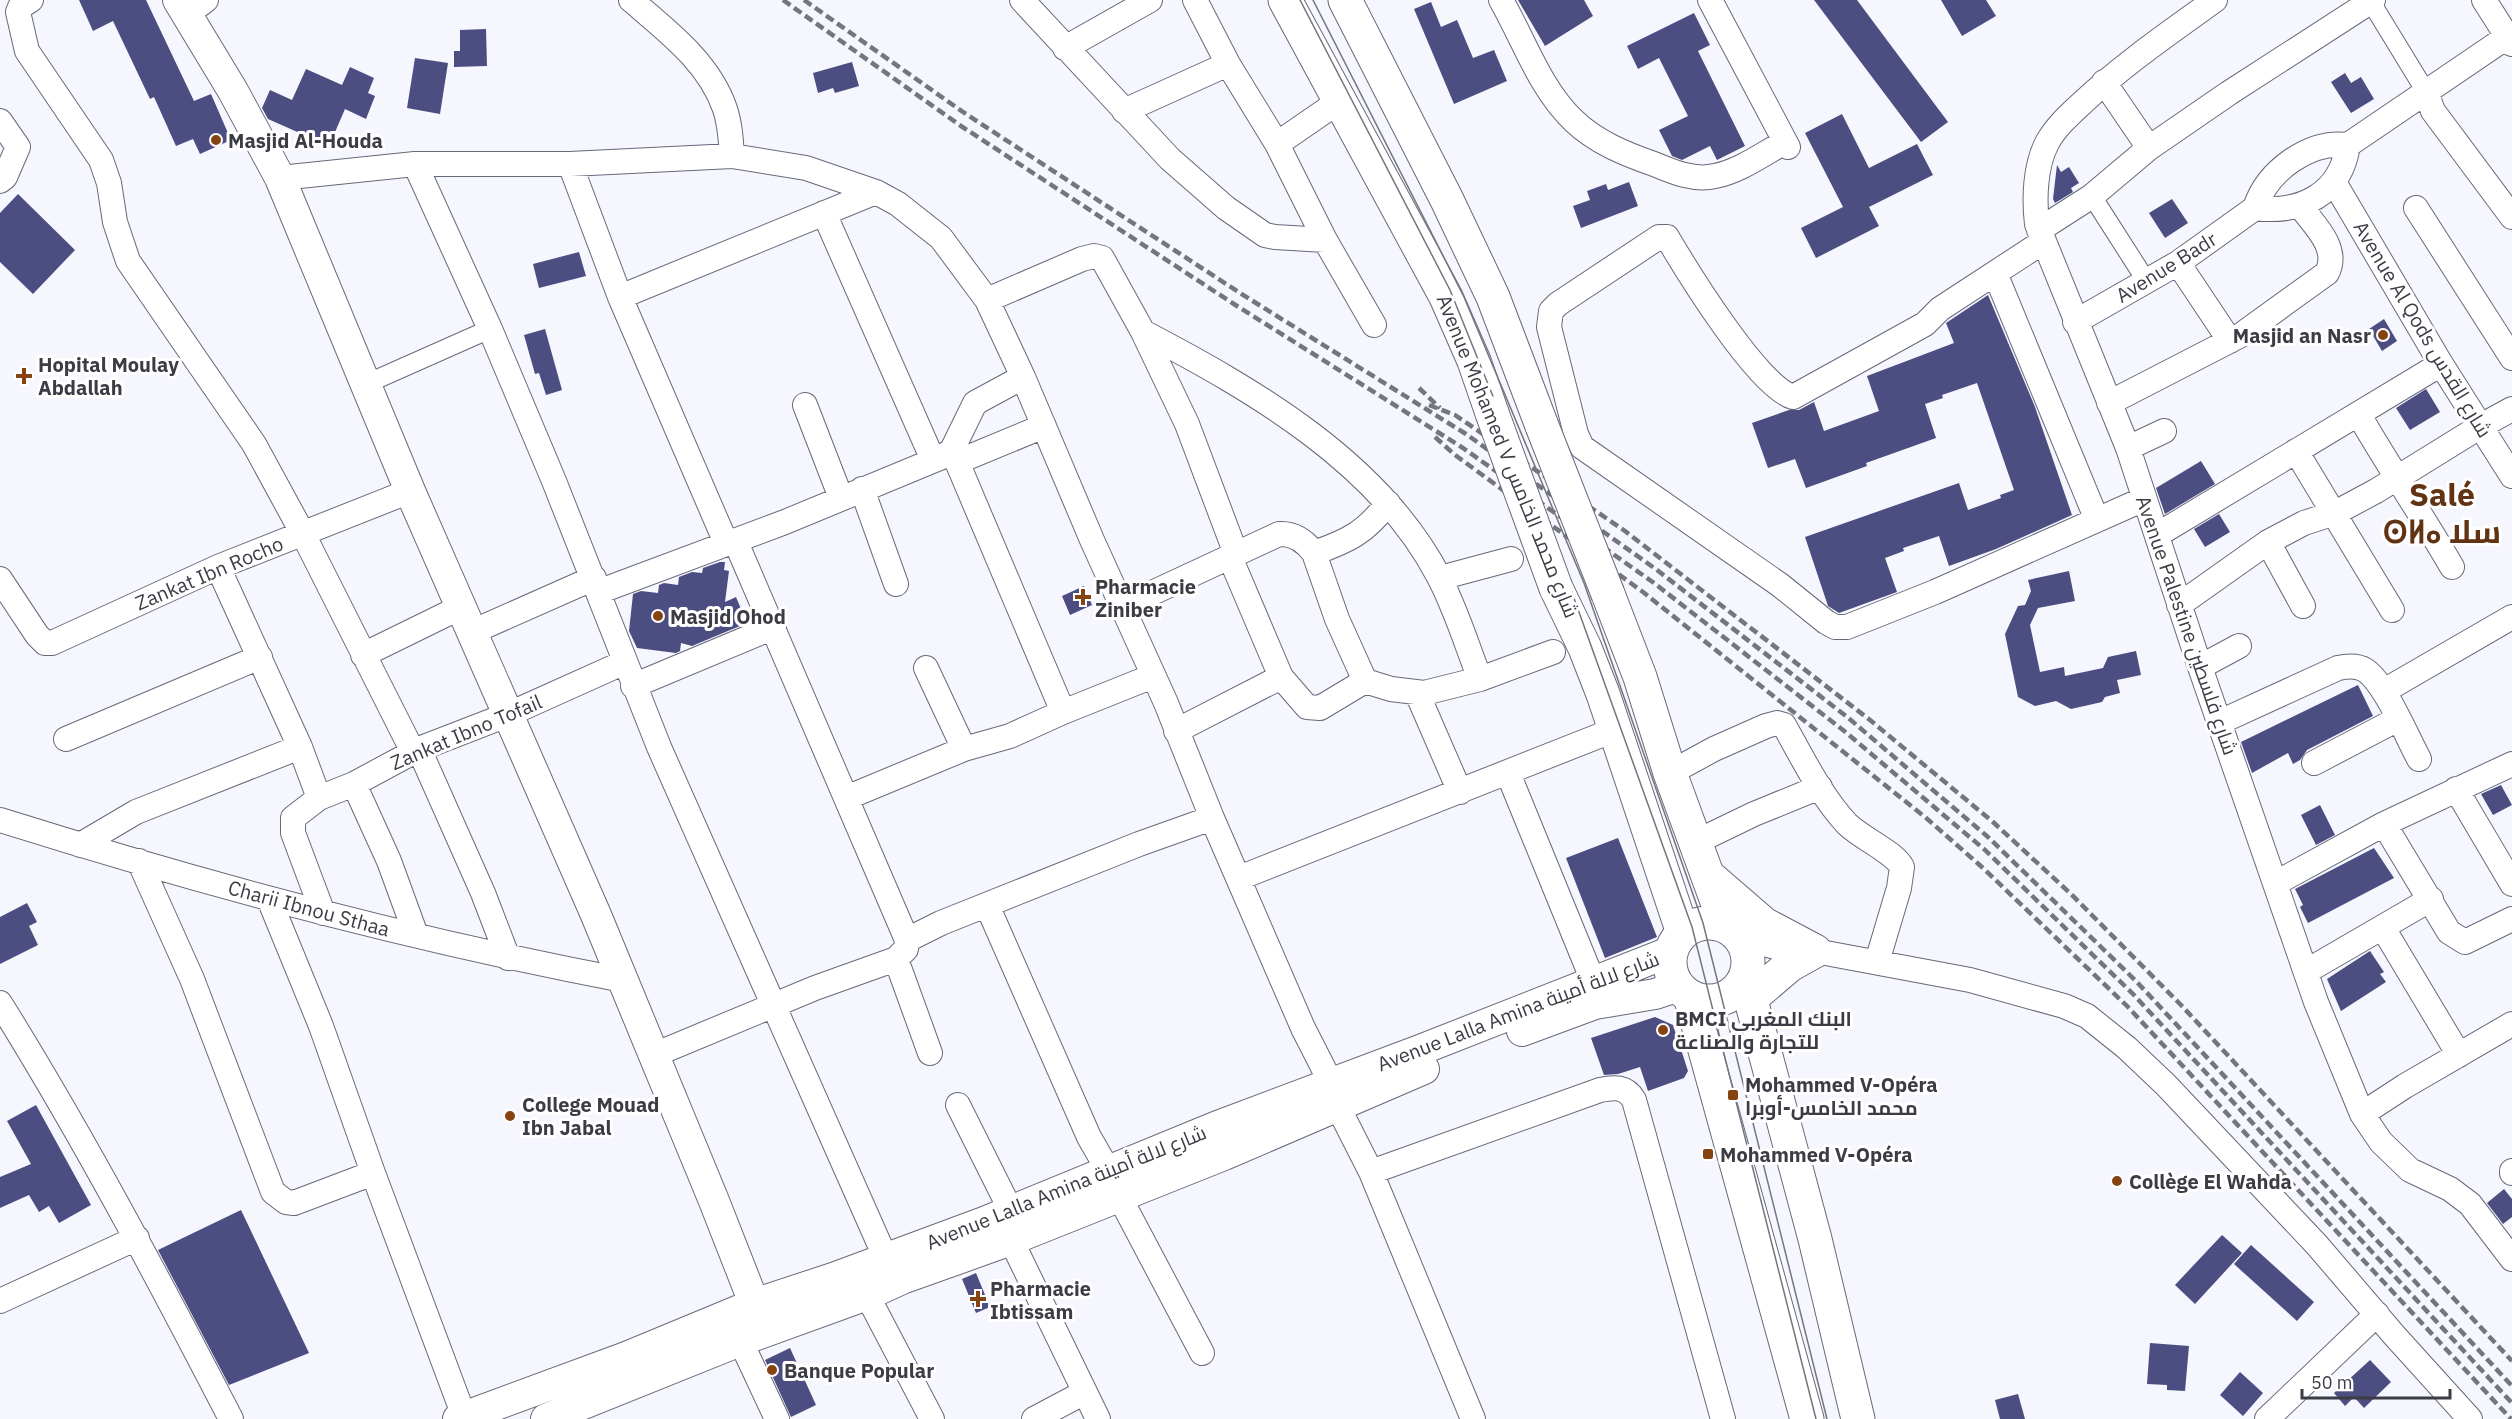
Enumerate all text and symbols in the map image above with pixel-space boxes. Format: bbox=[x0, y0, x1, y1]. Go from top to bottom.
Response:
place label: Masjid Al-Houda bbox=[228, 127, 383, 154]
marker: Masjid Al-Houda bbox=[209, 133, 223, 147]
street label: Avenue Al Qods شارع القدس bbox=[2347, 216, 2498, 443]
street label: Avenue Badr bbox=[2110, 225, 2222, 309]
street label: Avenue Mohamed V شارع محمد الخامس bbox=[1430, 290, 1585, 622]
place label: Masjid an Nasr bbox=[2233, 322, 2371, 349]
marker: Masjid an Nasr bbox=[2376, 328, 2390, 342]
place label: Hopital Moulay Abdallah bbox=[38, 351, 179, 401]
marker: Hopital Moulay Abdallah bbox=[15, 367, 33, 385]
district label: Salé ⵙⵍⴰ سلا bbox=[2383, 473, 2501, 552]
street label: Avenue Palestine شارع فلسطين bbox=[2129, 492, 2244, 759]
street label: Zankat Ibn Rocho bbox=[131, 530, 287, 616]
place label: Pharmacie Ziniber bbox=[1095, 573, 1196, 623]
marker: Pharmacie Ziniber bbox=[1076, 590, 1090, 604]
place label: Masjid Ohod bbox=[670, 603, 786, 630]
marker: Masjid Ohod bbox=[651, 609, 665, 623]
street label: Zankat Ibno Tofail bbox=[386, 688, 546, 776]
street label: Charii Ibnou Sthaa bbox=[225, 873, 393, 943]
street label: Avenue Lalla Amina شارع لالة أمينة bbox=[1373, 945, 1663, 1078]
place label: BMCI البنك المغربي للتجارة والصناعة bbox=[1675, 1005, 1852, 1055]
marker: BMCI البنك المغربي للتجارة والصناعة bbox=[1656, 1023, 1670, 1037]
place label: Mohammed V-Opéra محمد الخامس-أوبرا bbox=[1745, 1071, 1938, 1121]
marker: Mohammed V-Opéra محمد الخامس-أوبرا bbox=[1726, 1088, 1740, 1102]
place label: College Mouad Ibn Jabal bbox=[522, 1091, 660, 1141]
marker: College Mouad Ibn Jabal bbox=[503, 1109, 517, 1123]
street label: Avenue Lalla Amina شارع لالة أمينة bbox=[922, 1118, 1211, 1257]
place label: Mohammed V-Opéra bbox=[1720, 1141, 1913, 1168]
marker: Mohammed V-Opéra bbox=[1701, 1147, 1715, 1161]
place label: Collège El Wahda bbox=[2129, 1168, 2292, 1195]
marker: Collège El Wahda bbox=[2110, 1174, 2124, 1188]
place label: Pharmacie Ibtissam bbox=[990, 1275, 1091, 1325]
marker: Pharmacie Ibtissam bbox=[971, 1292, 985, 1306]
place label: Banque Popular bbox=[784, 1357, 934, 1384]
scale bar bbox=[2302, 1362, 2450, 1400]
marker: Banque Popular bbox=[765, 1363, 779, 1377]
text: 50 m bbox=[2311, 1371, 2353, 1394]

